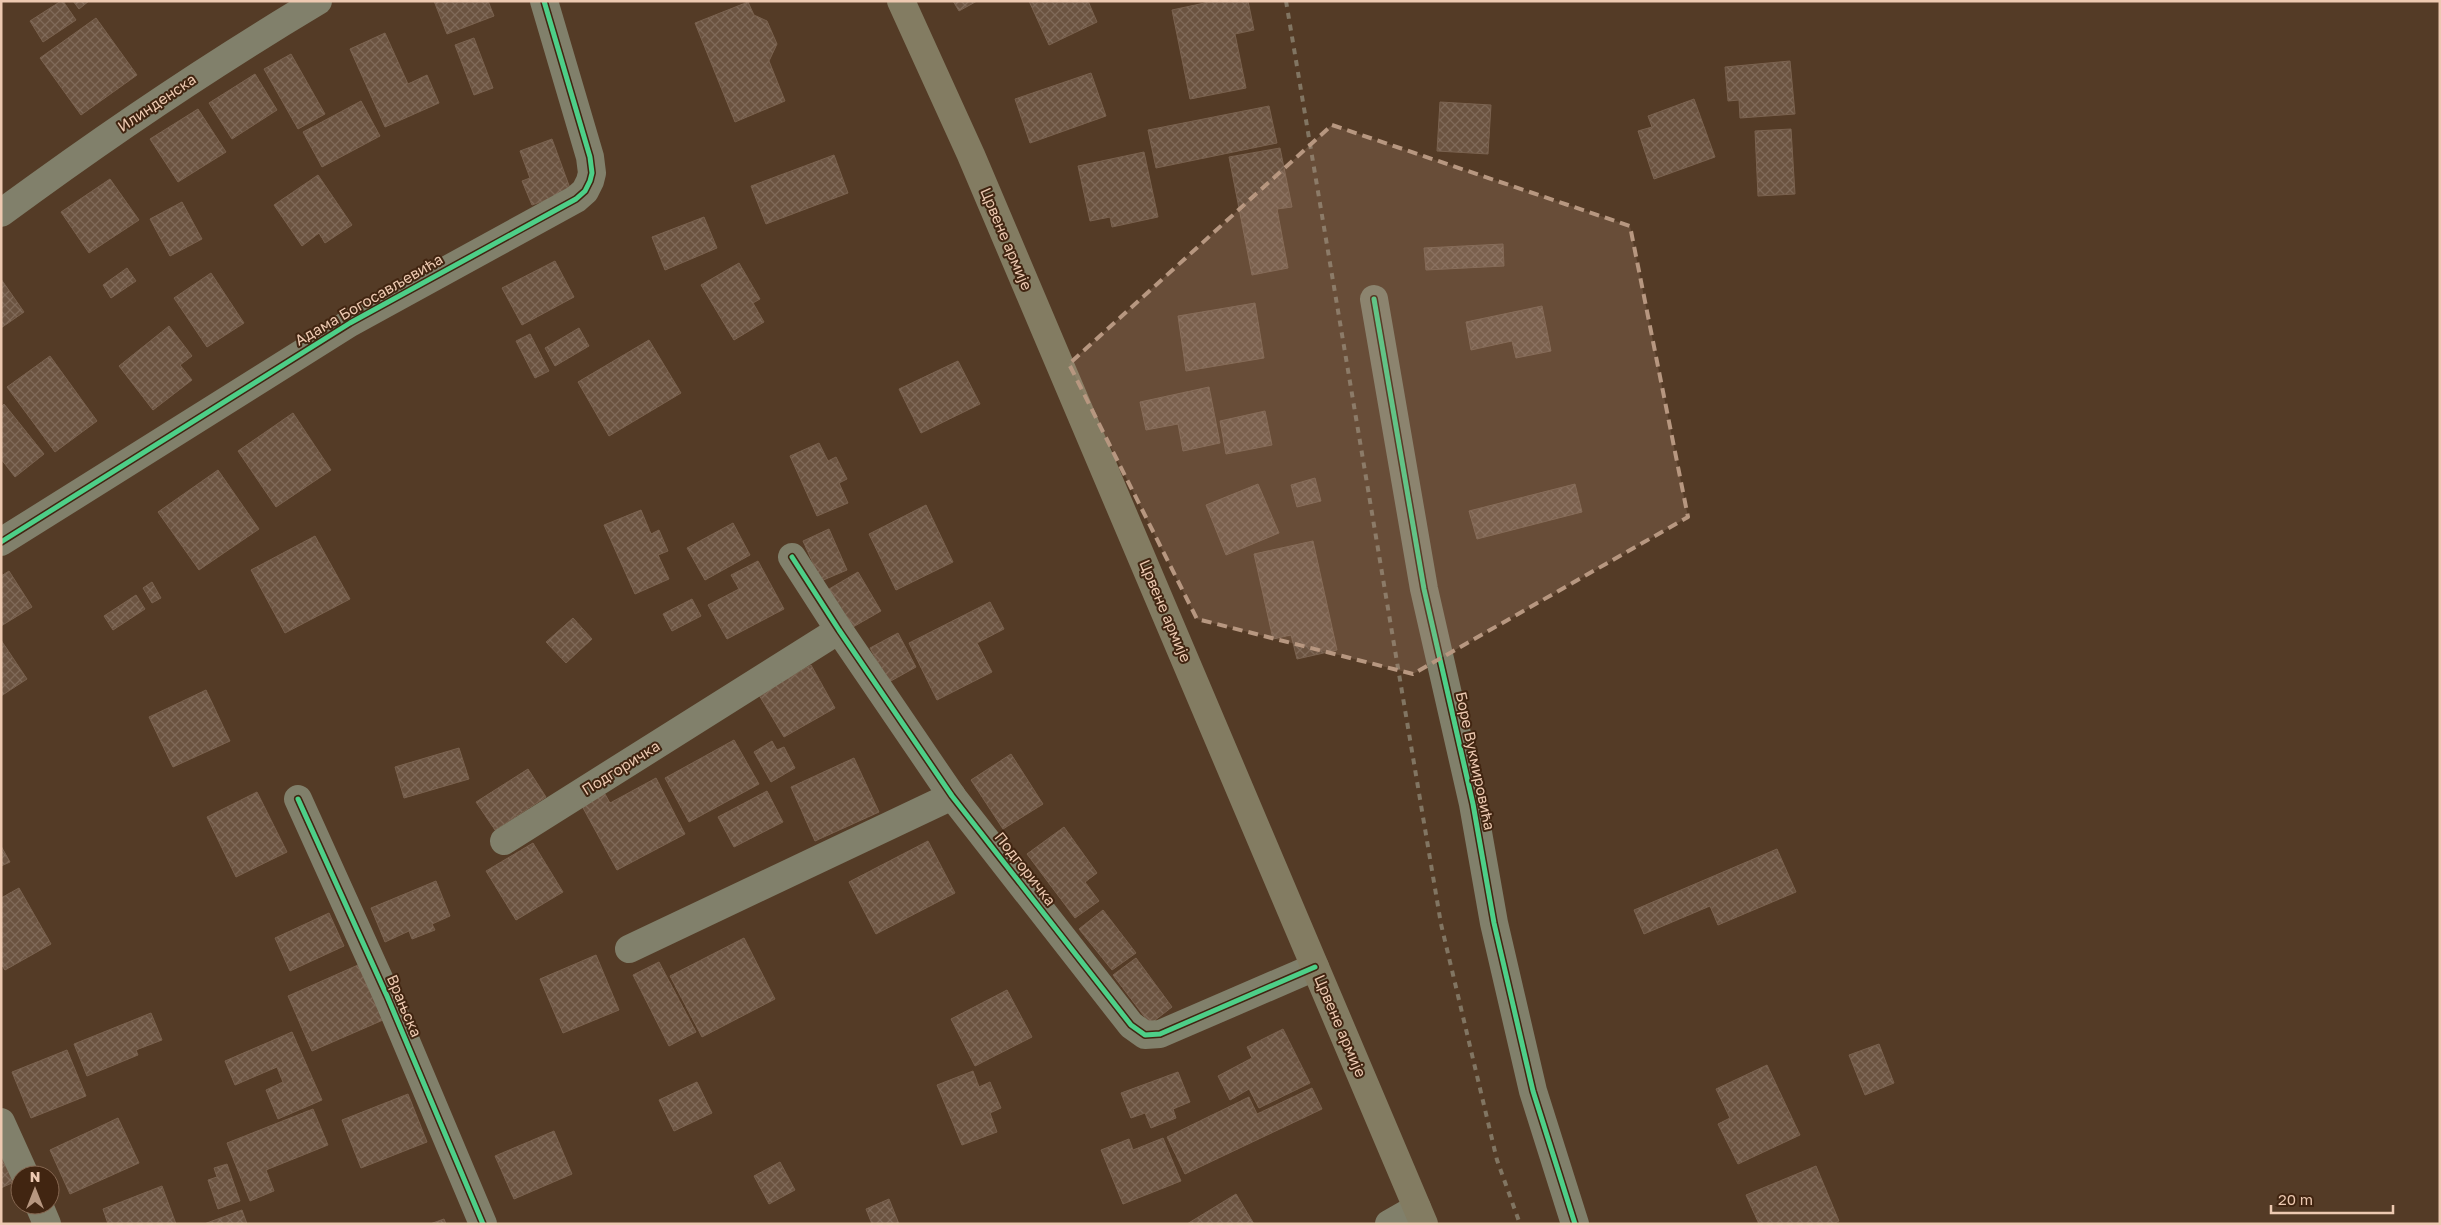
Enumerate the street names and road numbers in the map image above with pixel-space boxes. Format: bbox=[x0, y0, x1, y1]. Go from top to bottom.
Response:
street label: Илинденска bbox=[114, 69, 199, 135]
street label: Црвене армије bbox=[977, 185, 1037, 293]
street label: Адама Богосављевића bbox=[291, 249, 446, 349]
street label: Црвене армије bbox=[1136, 557, 1196, 665]
street label: Боре Вукмировића bbox=[1453, 690, 1499, 832]
street label: Подгоричка bbox=[578, 736, 663, 798]
street label: Подгоричка bbox=[991, 828, 1060, 909]
street label: Врањска bbox=[384, 972, 426, 1040]
street label: Црвене армије bbox=[1311, 972, 1371, 1080]

